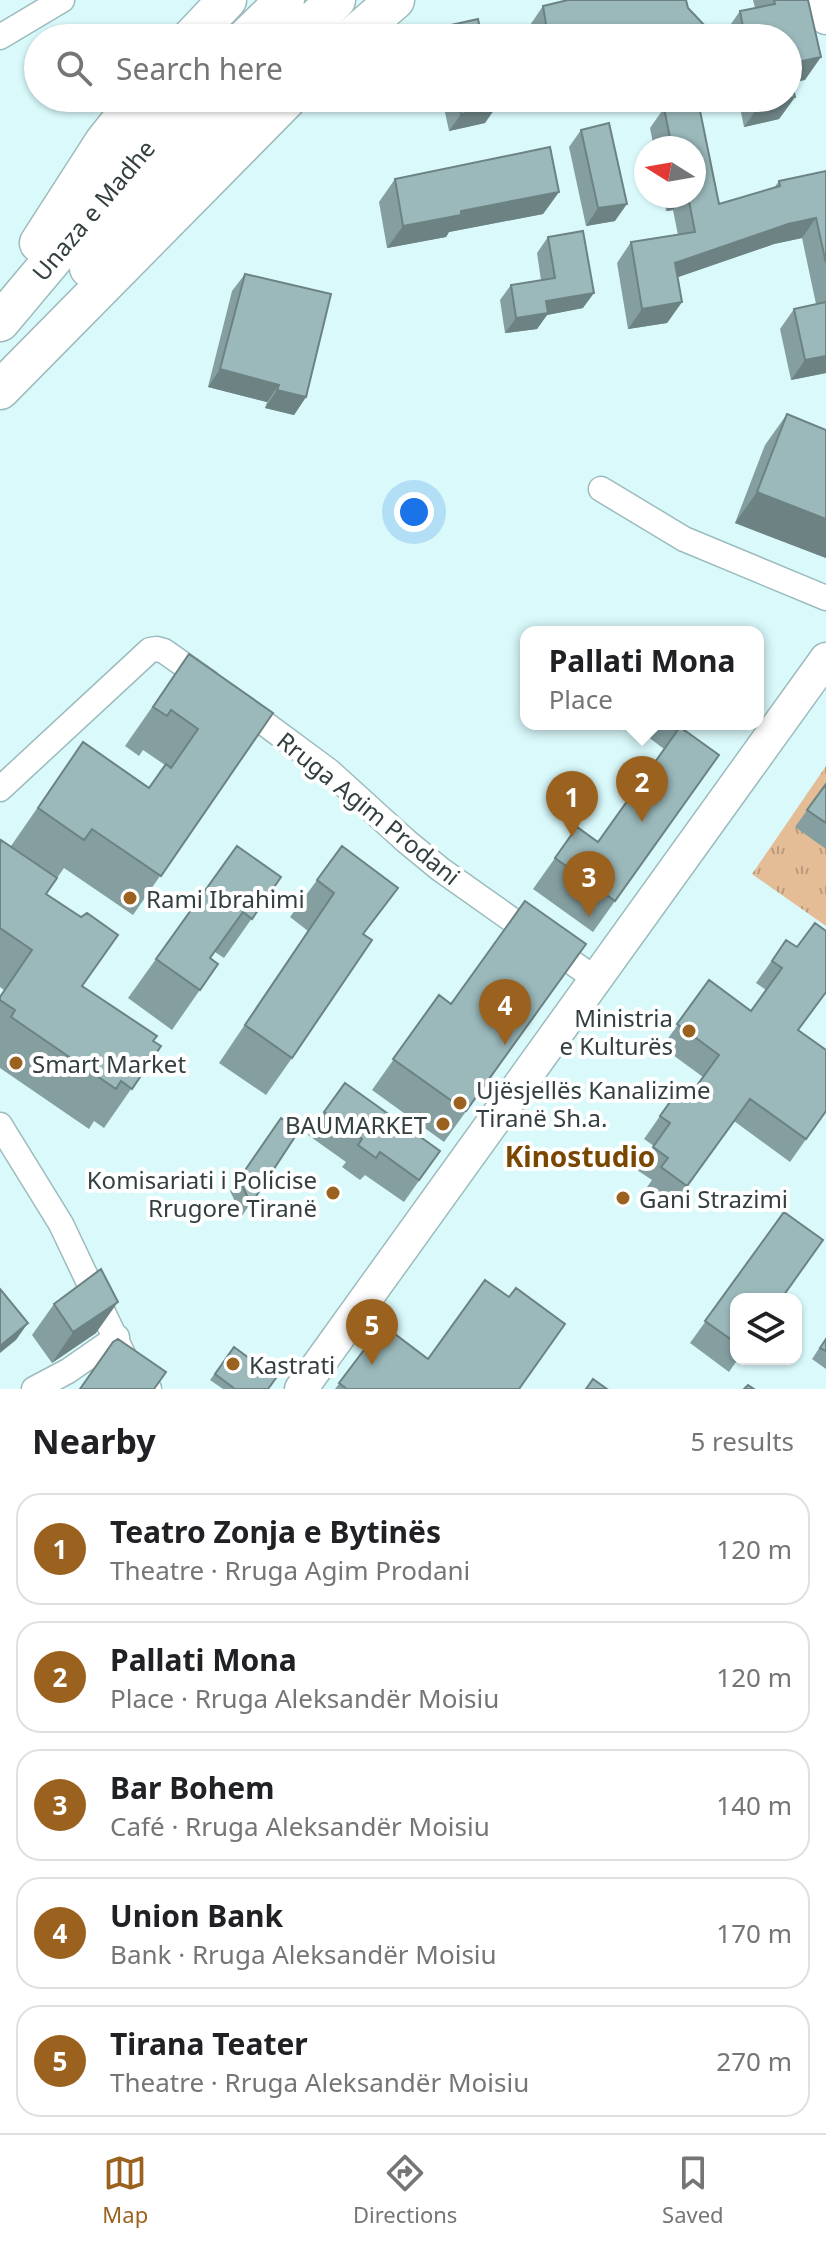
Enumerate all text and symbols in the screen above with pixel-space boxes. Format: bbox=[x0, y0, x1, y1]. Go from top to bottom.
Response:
search box bbox=[24, 24, 802, 112]
icon: search bbox=[52, 46, 96, 90]
text: Search here bbox=[116, 48, 283, 89]
street label: Unaza e Madhe bbox=[24, 132, 162, 288]
north arrow bbox=[634, 136, 706, 208]
your location bbox=[394, 492, 434, 532]
popup bbox=[520, 626, 764, 730]
text: Pallati Mona bbox=[549, 640, 735, 681]
text: Place bbox=[549, 681, 613, 717]
street label: Rruga Agim Prodani bbox=[270, 724, 468, 892]
pin: 2 bbox=[616, 756, 668, 822]
pin: 1 bbox=[546, 771, 598, 837]
pin: 3 bbox=[563, 851, 615, 917]
place label: Rami Ibrahimi bbox=[146, 882, 305, 915]
marker: Rami Ibrahimi bbox=[121, 889, 139, 907]
pin: 4 bbox=[479, 979, 531, 1045]
place label: Ministria e Kulturës bbox=[559, 1001, 673, 1062]
marker: Ministria e Kulturës bbox=[680, 1022, 698, 1040]
place label: Smart Market bbox=[32, 1047, 186, 1080]
marker: Smart Market bbox=[7, 1054, 25, 1072]
place label: Ujësjellës Kanalizime Tiranë Sh.a. bbox=[476, 1073, 711, 1134]
marker: Ujësjellës Kanalizime Tiranë Sh.a. bbox=[451, 1094, 469, 1112]
place label: BAUMARKET bbox=[285, 1108, 428, 1141]
marker: BAUMARKET bbox=[434, 1115, 452, 1133]
district label: Kinostudio bbox=[505, 1137, 655, 1175]
place label: Komisariati i Policise Rrugore Tiranë bbox=[87, 1163, 317, 1224]
place label: Gani Strazimi bbox=[639, 1182, 788, 1215]
marker: Komisariati i Policise Rrugore Tiranë bbox=[324, 1184, 342, 1202]
marker: Gani Strazimi bbox=[614, 1189, 632, 1207]
map controls bbox=[730, 1293, 802, 1365]
button: layers bbox=[730, 1293, 802, 1365]
pin: 5 bbox=[346, 1299, 398, 1365]
place label: Kastrati bbox=[249, 1348, 335, 1381]
marker: Kastrati bbox=[224, 1355, 242, 1373]
text: Nearby bbox=[32, 1418, 156, 1464]
text: 5 results bbox=[690, 1423, 794, 1459]
text: Teatro Zonja e Bytinës bbox=[110, 1511, 441, 1552]
text: 1 bbox=[53, 1531, 67, 1567]
text: 120 m bbox=[716, 1531, 792, 1567]
text: Theatre · Rruga Agim Prodani bbox=[110, 1552, 470, 1588]
text: Pallati Mona bbox=[110, 1639, 297, 1680]
text: 2 bbox=[53, 1659, 67, 1695]
text: 120 m bbox=[716, 1659, 792, 1695]
text: Place · Rruga Aleksandër Moisiu bbox=[110, 1680, 499, 1716]
text: Bar Bohem bbox=[110, 1767, 275, 1808]
text: 3 bbox=[53, 1787, 67, 1823]
text: 140 m bbox=[716, 1787, 792, 1823]
text: Café · Rruga Aleksandër Moisiu bbox=[110, 1808, 490, 1844]
text: Union Bank bbox=[110, 1895, 283, 1936]
text: 4 bbox=[53, 1915, 67, 1951]
text: 170 m bbox=[716, 1915, 792, 1951]
text: Bank · Rruga Aleksandër Moisiu bbox=[110, 1936, 497, 1972]
text: Tirana Teater bbox=[110, 2023, 308, 2064]
text: 5 bbox=[53, 2043, 67, 2079]
text: 270 m bbox=[716, 2043, 792, 2079]
text: Theatre · Rruga Aleksandër Moisiu bbox=[110, 2064, 529, 2100]
tab: Map bbox=[102, 2151, 148, 2229]
tab: Directions bbox=[353, 2151, 457, 2229]
tab: Saved bbox=[662, 2151, 724, 2229]

